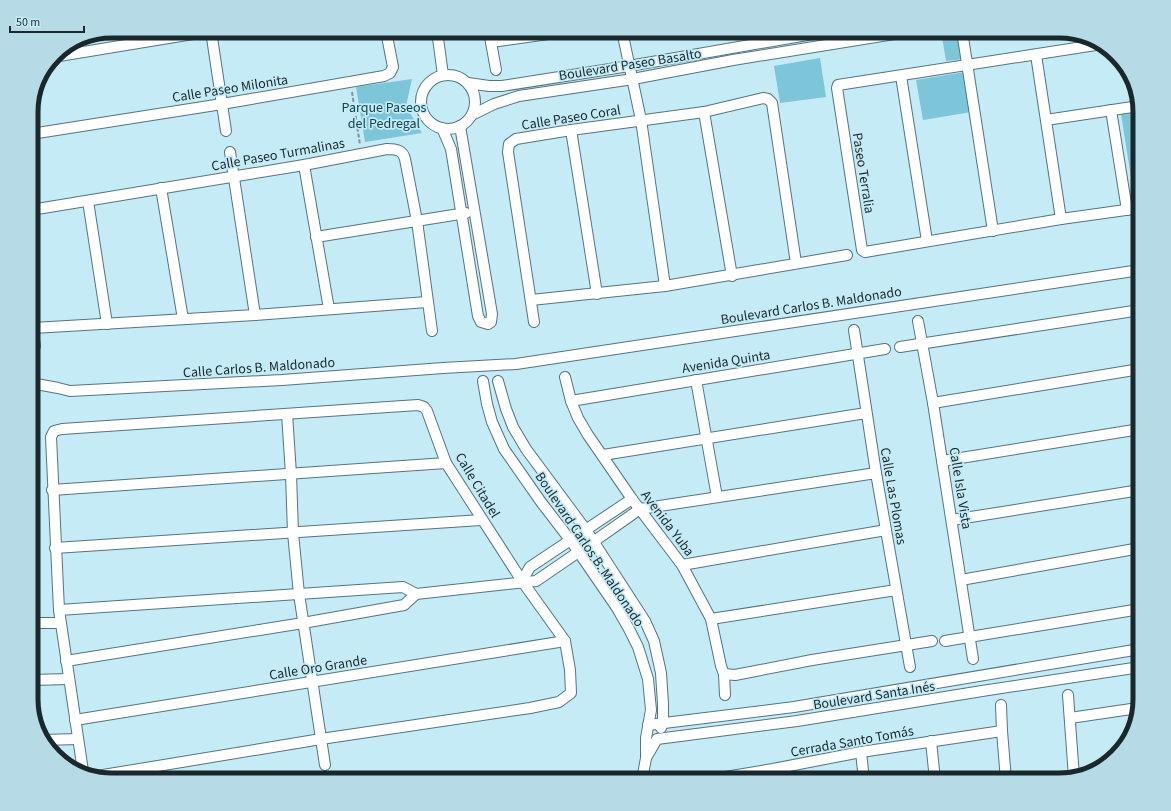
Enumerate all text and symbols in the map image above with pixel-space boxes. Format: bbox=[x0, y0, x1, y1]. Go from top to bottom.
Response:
scale bar bbox=[10, 8, 84, 34]
text: 50 m bbox=[16, 14, 40, 31]
street label: Boulevard Paseo Basalto bbox=[557, 44, 703, 86]
street label: Calle Paseo Milonita bbox=[171, 70, 289, 108]
park label: Parque Paseos del Pedregal bbox=[342, 98, 427, 134]
street label: Calle Paseo Coral bbox=[520, 100, 623, 136]
street label: Paseo Terralia bbox=[847, 131, 879, 215]
street label: Calle Paseo Turmalinas bbox=[210, 133, 347, 177]
street label: Boulevard Carlos B. Maldonado bbox=[719, 282, 903, 330]
street label: Avenida Quinta bbox=[681, 345, 772, 379]
street label: Calle Carlos B. Maldonado bbox=[182, 353, 336, 383]
street label: Calle Las Plomas bbox=[875, 446, 911, 546]
street label: Calle Isla Vista bbox=[944, 446, 976, 531]
street label: Calle Citadel bbox=[450, 449, 505, 522]
street label: Boulevard Carlos B. Maldonado bbox=[530, 468, 649, 631]
street label: Avenida Yuba bbox=[636, 486, 699, 561]
street label: Calle Oro Grande bbox=[268, 650, 369, 686]
street label: Boulevard Santa Inés bbox=[812, 676, 937, 716]
street label: Cerrada Santo Tomás bbox=[789, 721, 915, 763]

